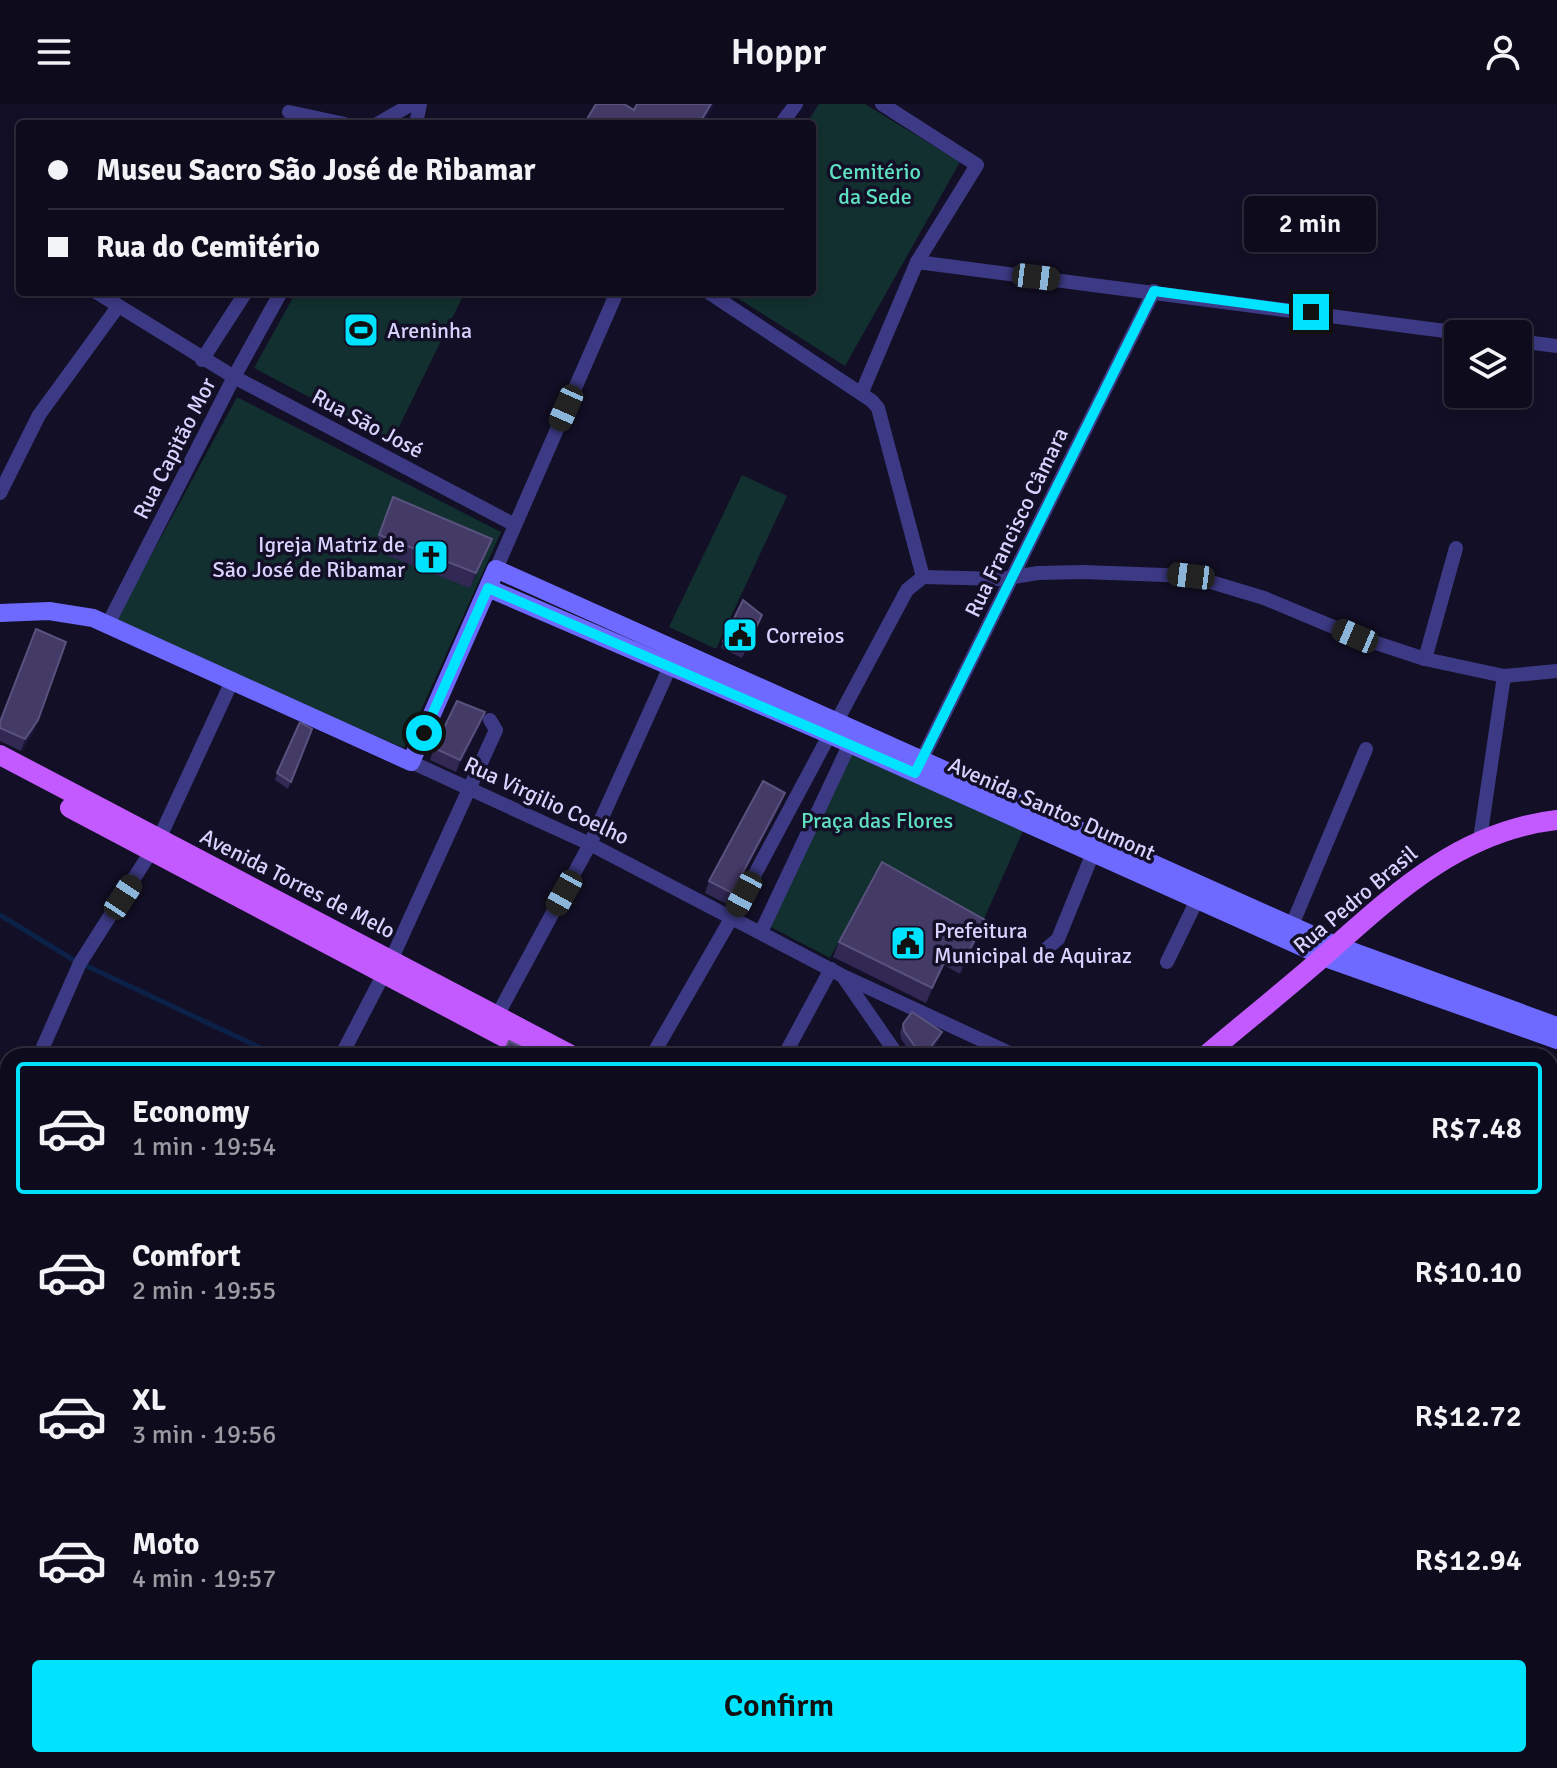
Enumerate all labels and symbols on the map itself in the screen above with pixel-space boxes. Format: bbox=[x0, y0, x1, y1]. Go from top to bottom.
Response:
park label: Cemitério da Sede bbox=[829, 158, 921, 210]
callout: 2 min bbox=[1245, 196, 1377, 252]
car bbox=[1011, 262, 1061, 292]
route end bbox=[1293, 294, 1329, 330]
sports icon: Areninha bbox=[342, 311, 380, 349]
place label: Areninha bbox=[387, 317, 472, 344]
street label: Rua Capitão Mor bbox=[127, 373, 222, 523]
car bbox=[545, 381, 587, 435]
street label: Rua São José bbox=[307, 383, 428, 464]
street label: Rua Francisco Câmara bbox=[959, 423, 1074, 621]
place label: Igreja Matriz de São José de Ribamar bbox=[212, 531, 405, 583]
church icon: Igreja Matriz de São José de Ribamar bbox=[412, 538, 450, 576]
car bbox=[1166, 561, 1216, 591]
public building icon: Correios bbox=[721, 616, 759, 654]
car bbox=[1328, 616, 1382, 656]
place label: Correios bbox=[766, 622, 844, 649]
route start bbox=[406, 715, 442, 751]
street label: Rua Virgilio Coelho bbox=[460, 750, 634, 850]
street label: Avenida Santos Dumont bbox=[944, 751, 1160, 866]
park label: Praça das Flores bbox=[801, 807, 953, 834]
street label: Avenida Torres de Melo bbox=[196, 823, 400, 944]
street label: Rua Pedro Brasil bbox=[1288, 840, 1423, 959]
car bbox=[542, 866, 586, 920]
car bbox=[722, 867, 766, 921]
car bbox=[100, 870, 146, 924]
place label: Prefeitura Municipal de Aquiraz bbox=[934, 917, 1132, 969]
public building icon: Prefeitura Municipal de Aquiraz bbox=[889, 924, 927, 962]

